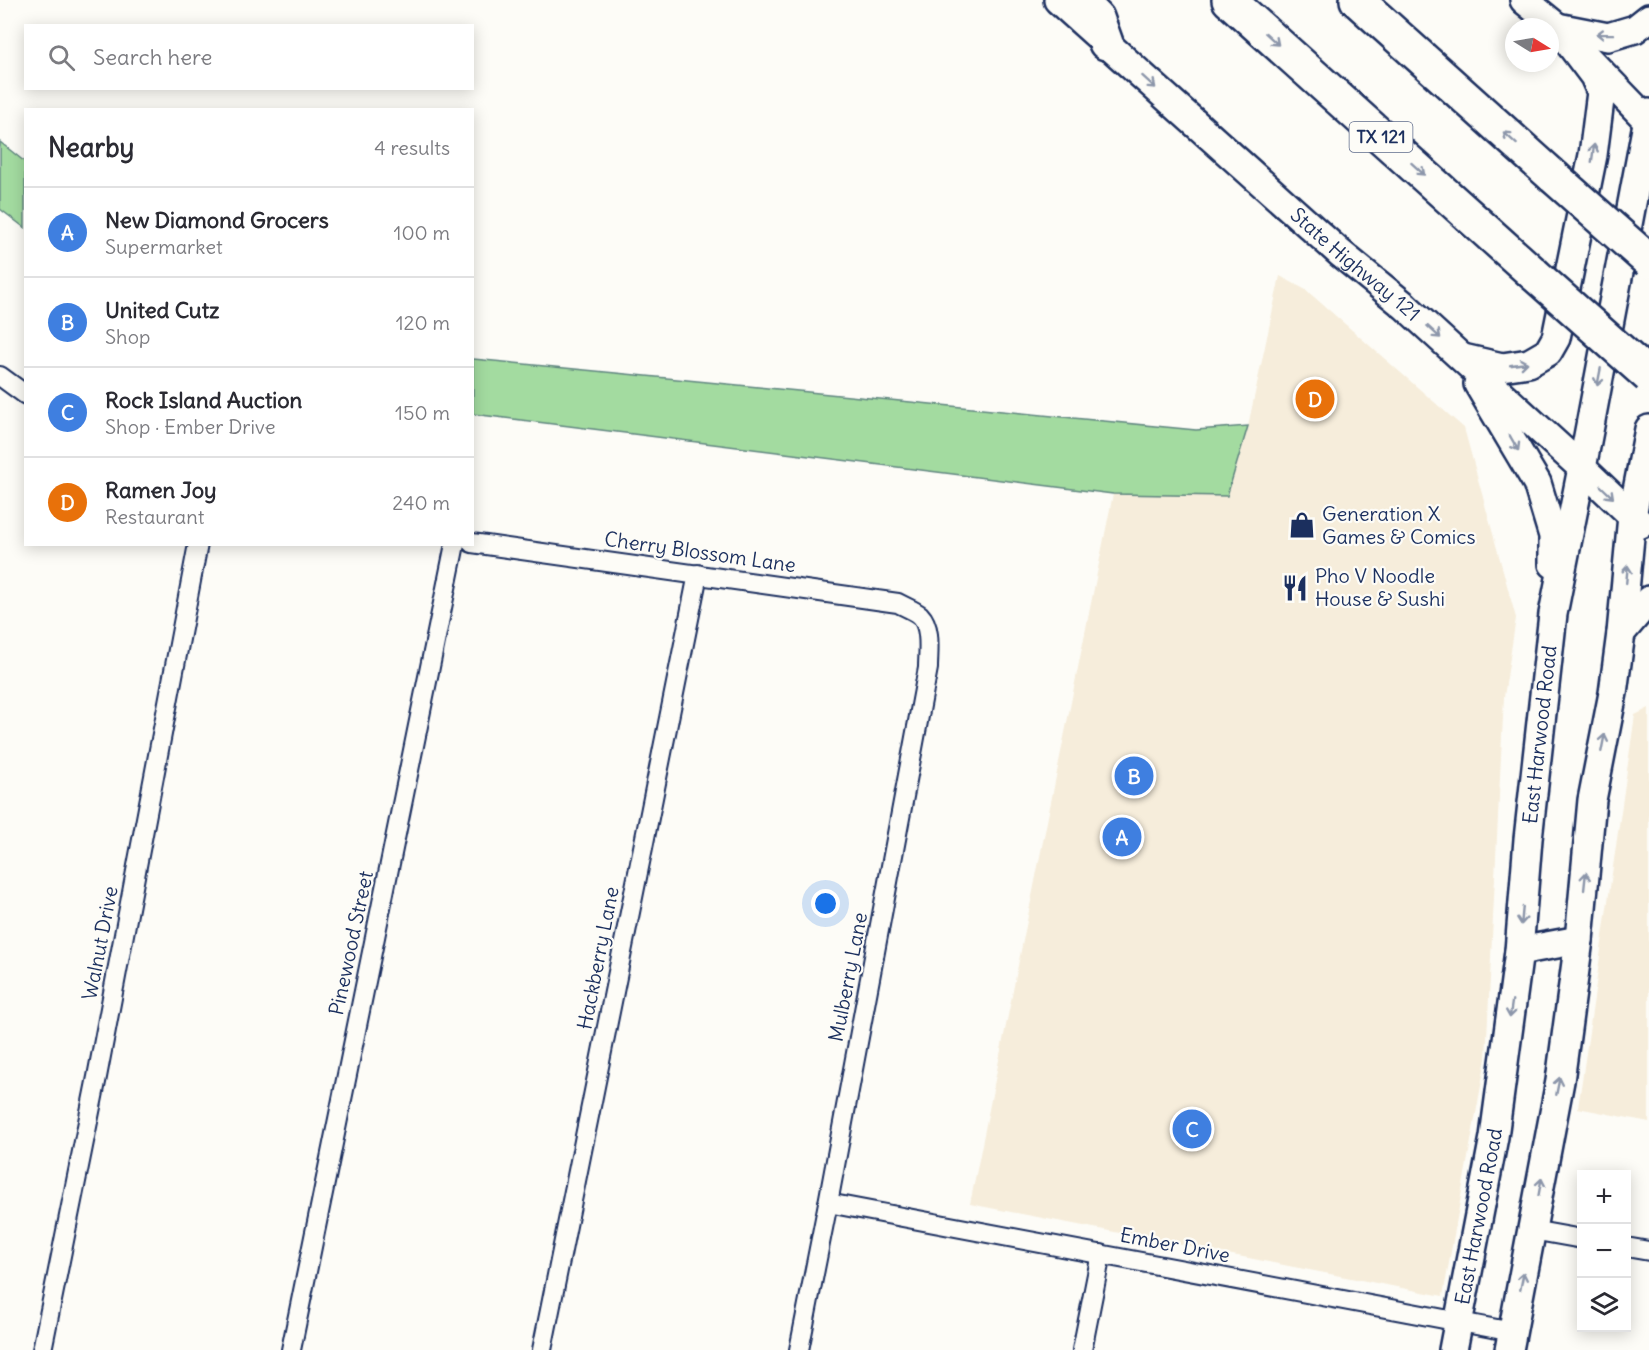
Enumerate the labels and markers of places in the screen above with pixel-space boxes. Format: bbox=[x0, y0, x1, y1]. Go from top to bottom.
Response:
pin: D bbox=[1296, 376, 1334, 422]
place label: Generation X Games & Comics bbox=[1322, 501, 1476, 549]
shop icon: Generation X Games & Comics bbox=[1287, 510, 1317, 540]
place label: Pho V Noodle House & Sushi bbox=[1315, 563, 1445, 611]
restaurant icon: Pho V Noodle House & Sushi bbox=[1280, 573, 1310, 603]
pin: B bbox=[1114, 754, 1154, 798]
pin: A bbox=[1102, 814, 1142, 860]
pin: C bbox=[1172, 1106, 1212, 1152]

